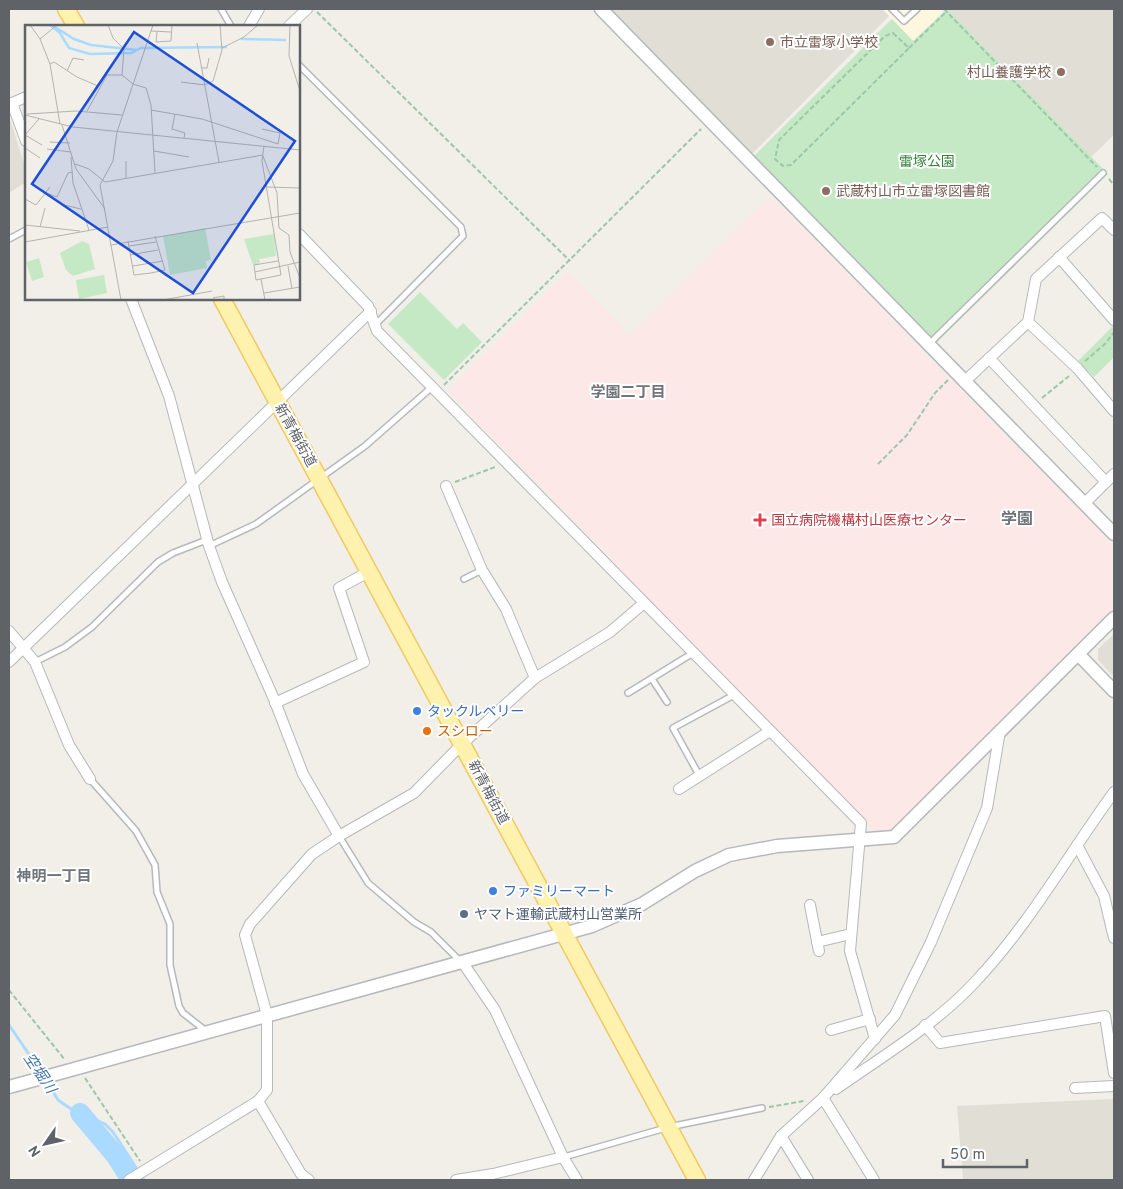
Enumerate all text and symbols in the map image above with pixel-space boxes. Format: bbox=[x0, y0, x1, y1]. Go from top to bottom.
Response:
inset map bbox=[25, 25, 300, 300]
place label: 市立雷塚小学校 bbox=[780, 35, 878, 52]
marker: 市立雷塚小学校 bbox=[764, 36, 776, 48]
place label: 村山養護学校 bbox=[967, 64, 1051, 82]
marker: 村山養護学校 bbox=[1055, 66, 1067, 78]
park label: 雷塚公園 bbox=[899, 154, 955, 171]
place label: 武蔵村山市立雷塚図書館 bbox=[836, 183, 990, 201]
marker: 武蔵村山市立雷塚図書館 bbox=[820, 185, 832, 197]
district label: 学園二丁目 bbox=[590, 384, 666, 403]
street label: 新青梅街道 bbox=[270, 401, 320, 470]
district label: 学園 bbox=[1001, 510, 1033, 530]
place label: 国立病院機構村山医療センター bbox=[771, 512, 967, 530]
marker: 国立病院機構村山医療センター bbox=[753, 513, 767, 527]
place label: タックルベリー bbox=[427, 704, 525, 721]
marker: タックルベリー bbox=[411, 705, 423, 717]
place label: スシロー bbox=[437, 724, 493, 741]
marker: スシロー bbox=[421, 725, 433, 737]
street label: 新青梅街道 bbox=[464, 757, 512, 828]
district label: 神明一丁目 bbox=[15, 867, 92, 887]
place label: ファミリーマート bbox=[503, 884, 615, 901]
marker: ファミリーマート bbox=[487, 885, 499, 897]
place label: ヤマト運輸武蔵村山営業所 bbox=[474, 906, 642, 924]
marker: ヤマト運輸武蔵村山営業所 bbox=[458, 908, 470, 920]
water label: 空堀川 bbox=[18, 1050, 60, 1099]
north arrow bbox=[20, 1119, 70, 1169]
scale bar bbox=[943, 1136, 1027, 1168]
text: N bbox=[26, 1142, 45, 1159]
text: 50 m bbox=[950, 1146, 985, 1165]

